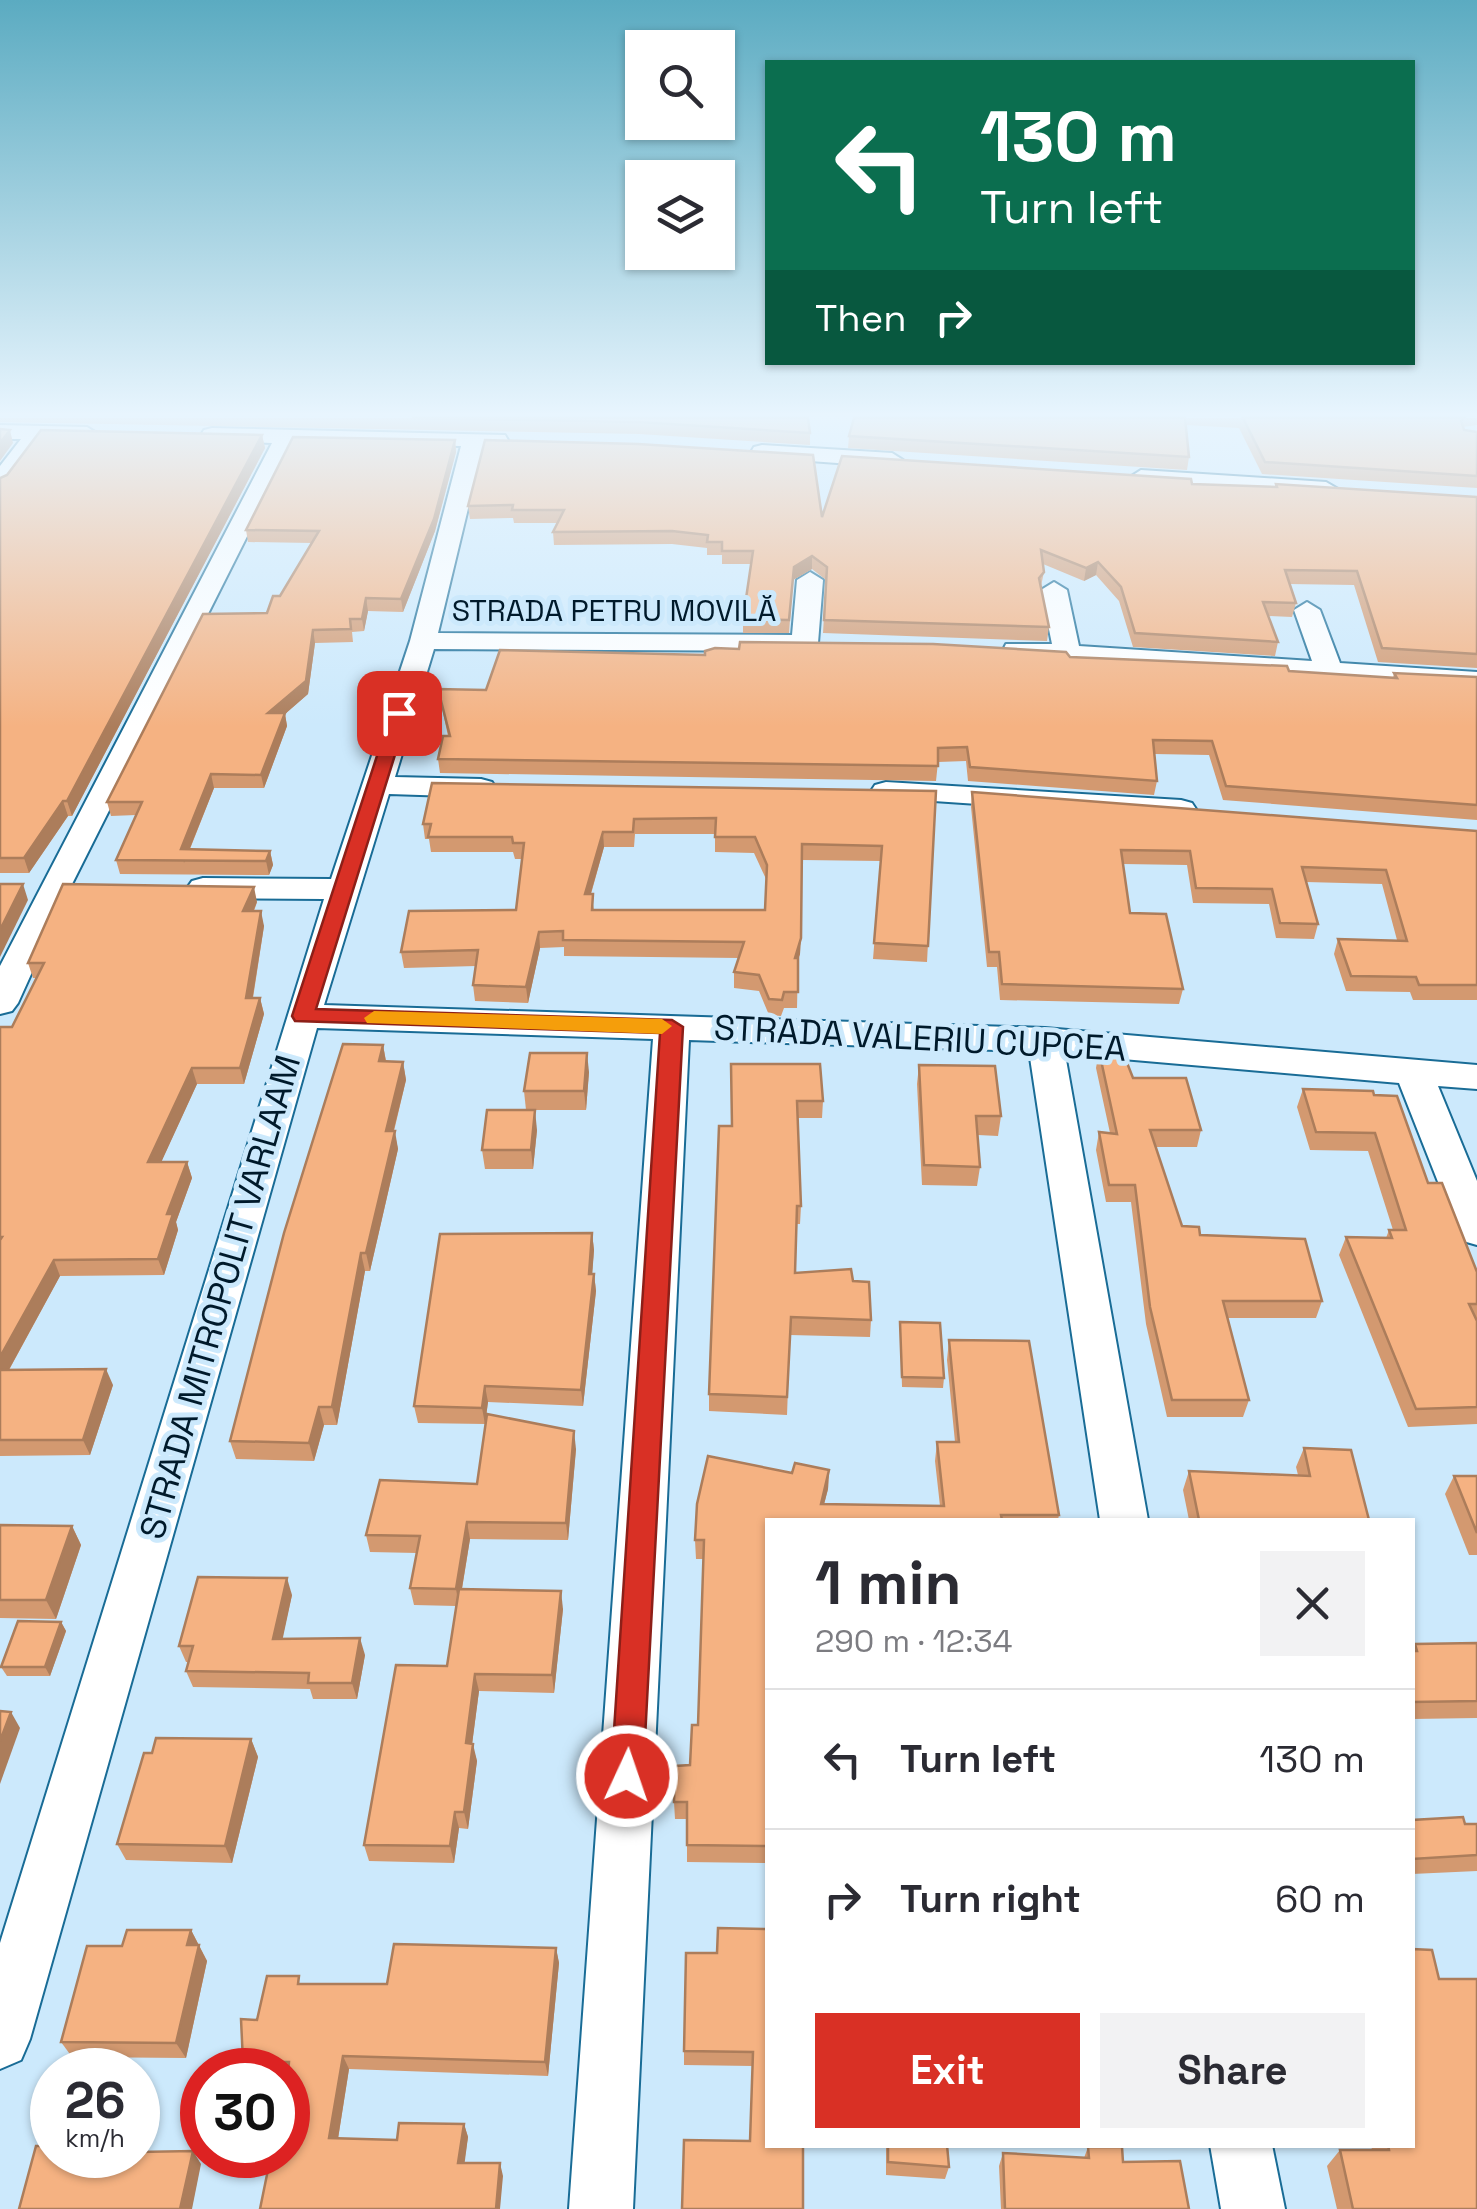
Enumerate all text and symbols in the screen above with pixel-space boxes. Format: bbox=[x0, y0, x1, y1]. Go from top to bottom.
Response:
map controls bbox=[625, 30, 735, 270]
button: search bbox=[625, 30, 735, 140]
text: 130 m bbox=[980, 92, 1177, 181]
icon: left bbox=[815, 100, 945, 230]
button: layers bbox=[625, 160, 735, 270]
text: Turn left bbox=[980, 179, 1163, 236]
icon: right bbox=[926, 290, 981, 345]
text: Then bbox=[815, 294, 906, 342]
street label: STRADA PETRU MOVILĂ bbox=[452, 591, 776, 630]
pin bbox=[357, 671, 442, 756]
icon: arrive bbox=[372, 686, 427, 741]
street label: STRADA VALERIU CUPCEA bbox=[713, 1005, 1127, 1071]
street label: STRADA MITROPOLIT VARLAAM bbox=[130, 1050, 310, 1544]
text: 1 min bbox=[815, 1545, 962, 1622]
button: close bbox=[1260, 1551, 1365, 1656]
text: 290 m · 12:34 bbox=[815, 1621, 1013, 1661]
position arrow bbox=[575, 1724, 679, 1828]
icon: left bbox=[815, 1732, 870, 1787]
text: Turn left bbox=[900, 1735, 1056, 1783]
text: 130 m bbox=[1259, 1735, 1365, 1783]
icon: right bbox=[815, 1872, 870, 1927]
text: Turn right bbox=[900, 1875, 1081, 1923]
text: 60 m bbox=[1275, 1875, 1365, 1923]
button: Exit bbox=[815, 2013, 1080, 2128]
button: Share bbox=[1100, 2013, 1365, 2128]
speed limit sign: 30 bbox=[180, 2048, 310, 2178]
text: 26 bbox=[65, 2069, 125, 2133]
text: km/h bbox=[65, 2122, 125, 2154]

